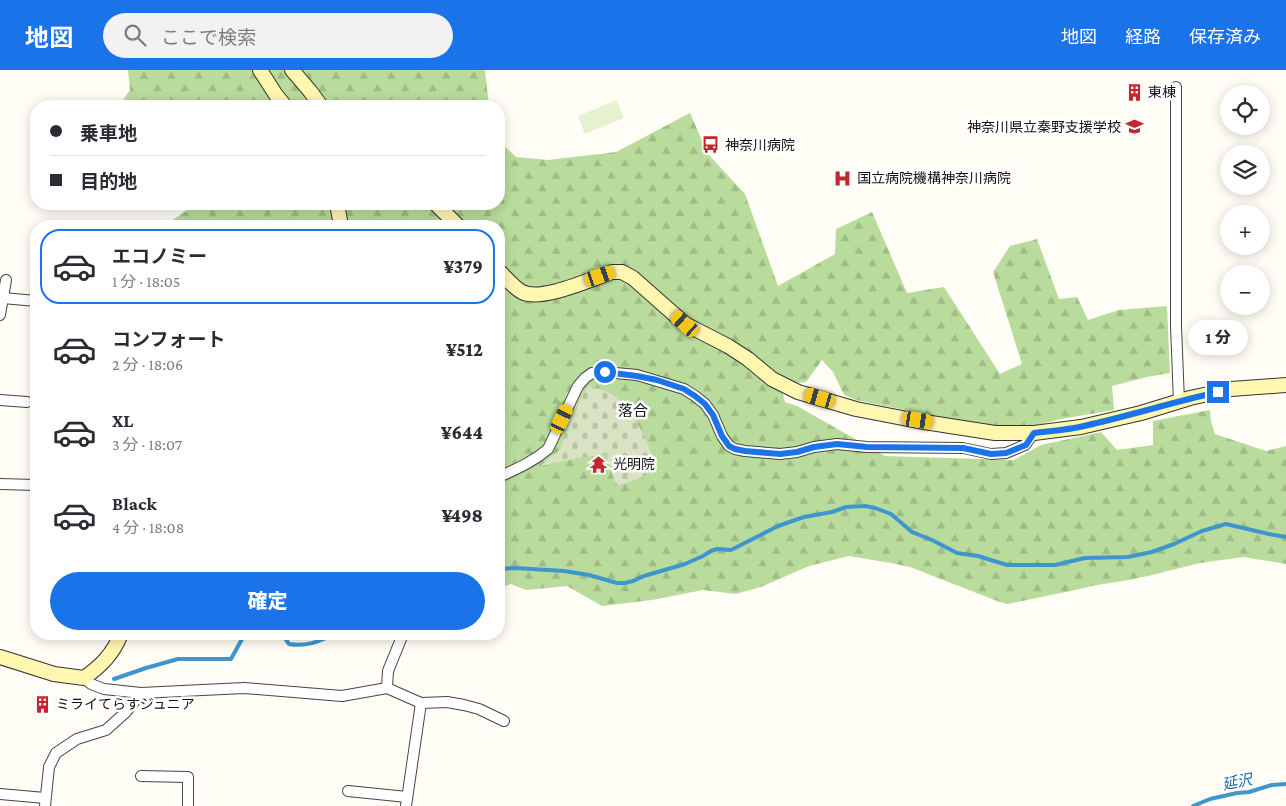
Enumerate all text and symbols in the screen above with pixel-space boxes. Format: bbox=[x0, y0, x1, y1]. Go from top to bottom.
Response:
search box bbox=[103, 13, 453, 58]
icon: search bbox=[121, 21, 149, 49]
text: 地図 bbox=[25, 24, 73, 51]
text: ここで検索 bbox=[161, 27, 256, 48]
text: 地図 bbox=[1061, 27, 1097, 47]
text: 経路 bbox=[1125, 27, 1161, 47]
text: 保存済み bbox=[1189, 27, 1261, 47]
building icon: 東棟 bbox=[1124, 82, 1144, 102]
place label: 東棟 bbox=[1148, 84, 1176, 100]
map controls bbox=[1220, 85, 1270, 315]
button: locate bbox=[1220, 85, 1270, 135]
school or university icon: 神奈川県立秦野支援学校 bbox=[1125, 117, 1145, 137]
place label: 神奈川県立秦野支援学校 bbox=[967, 119, 1121, 135]
text: 乗車地 bbox=[80, 123, 137, 144]
bus stop icon: 神奈川病院 bbox=[701, 135, 721, 155]
place label: 神奈川病院 bbox=[725, 137, 795, 153]
button: layers bbox=[1220, 145, 1270, 195]
hospital icon: 国立病院機構神奈川病院 bbox=[833, 168, 853, 188]
place label: 国立病院機構神奈川病院 bbox=[857, 170, 1011, 186]
text: 目的地 bbox=[80, 171, 137, 192]
button: + bbox=[1220, 205, 1270, 255]
icon: car bbox=[52, 244, 97, 289]
text: エコノミー bbox=[112, 246, 207, 267]
text: ¥379 bbox=[443, 256, 483, 277]
car bbox=[583, 264, 616, 288]
button: − bbox=[1220, 265, 1270, 315]
text: 1 分 · 18:05 bbox=[112, 273, 180, 290]
car bbox=[668, 308, 701, 340]
callout: 1 分 bbox=[1188, 320, 1248, 354]
icon: car bbox=[52, 327, 97, 372]
text: コンフォート bbox=[112, 329, 225, 350]
text: 1 分 bbox=[1205, 329, 1231, 346]
text: ¥512 bbox=[446, 339, 483, 360]
text: 2 分 · 18:06 bbox=[112, 356, 183, 373]
route start bbox=[594, 361, 616, 383]
route end bbox=[1207, 381, 1229, 403]
car bbox=[803, 387, 836, 409]
car bbox=[548, 402, 575, 436]
district label: 落合 bbox=[618, 403, 648, 419]
icon: car bbox=[52, 410, 97, 455]
text: XL bbox=[112, 410, 134, 431]
car bbox=[902, 410, 933, 430]
text: ¥644 bbox=[441, 422, 483, 443]
text: 3 分 · 18:07 bbox=[112, 436, 182, 453]
temple icon: 光明院 bbox=[589, 454, 609, 474]
place label: 光明院 bbox=[613, 456, 655, 472]
icon: car bbox=[52, 493, 97, 538]
text: Black bbox=[112, 493, 157, 514]
text: ¥498 bbox=[441, 505, 483, 526]
text: 4 分 · 18:08 bbox=[112, 519, 184, 536]
button: 確定 bbox=[50, 572, 485, 630]
building icon: ミライてらすジュニア bbox=[32, 694, 52, 714]
place label: ミライてらすジュニア bbox=[56, 696, 195, 712]
water label: 延沢 bbox=[1221, 771, 1255, 793]

